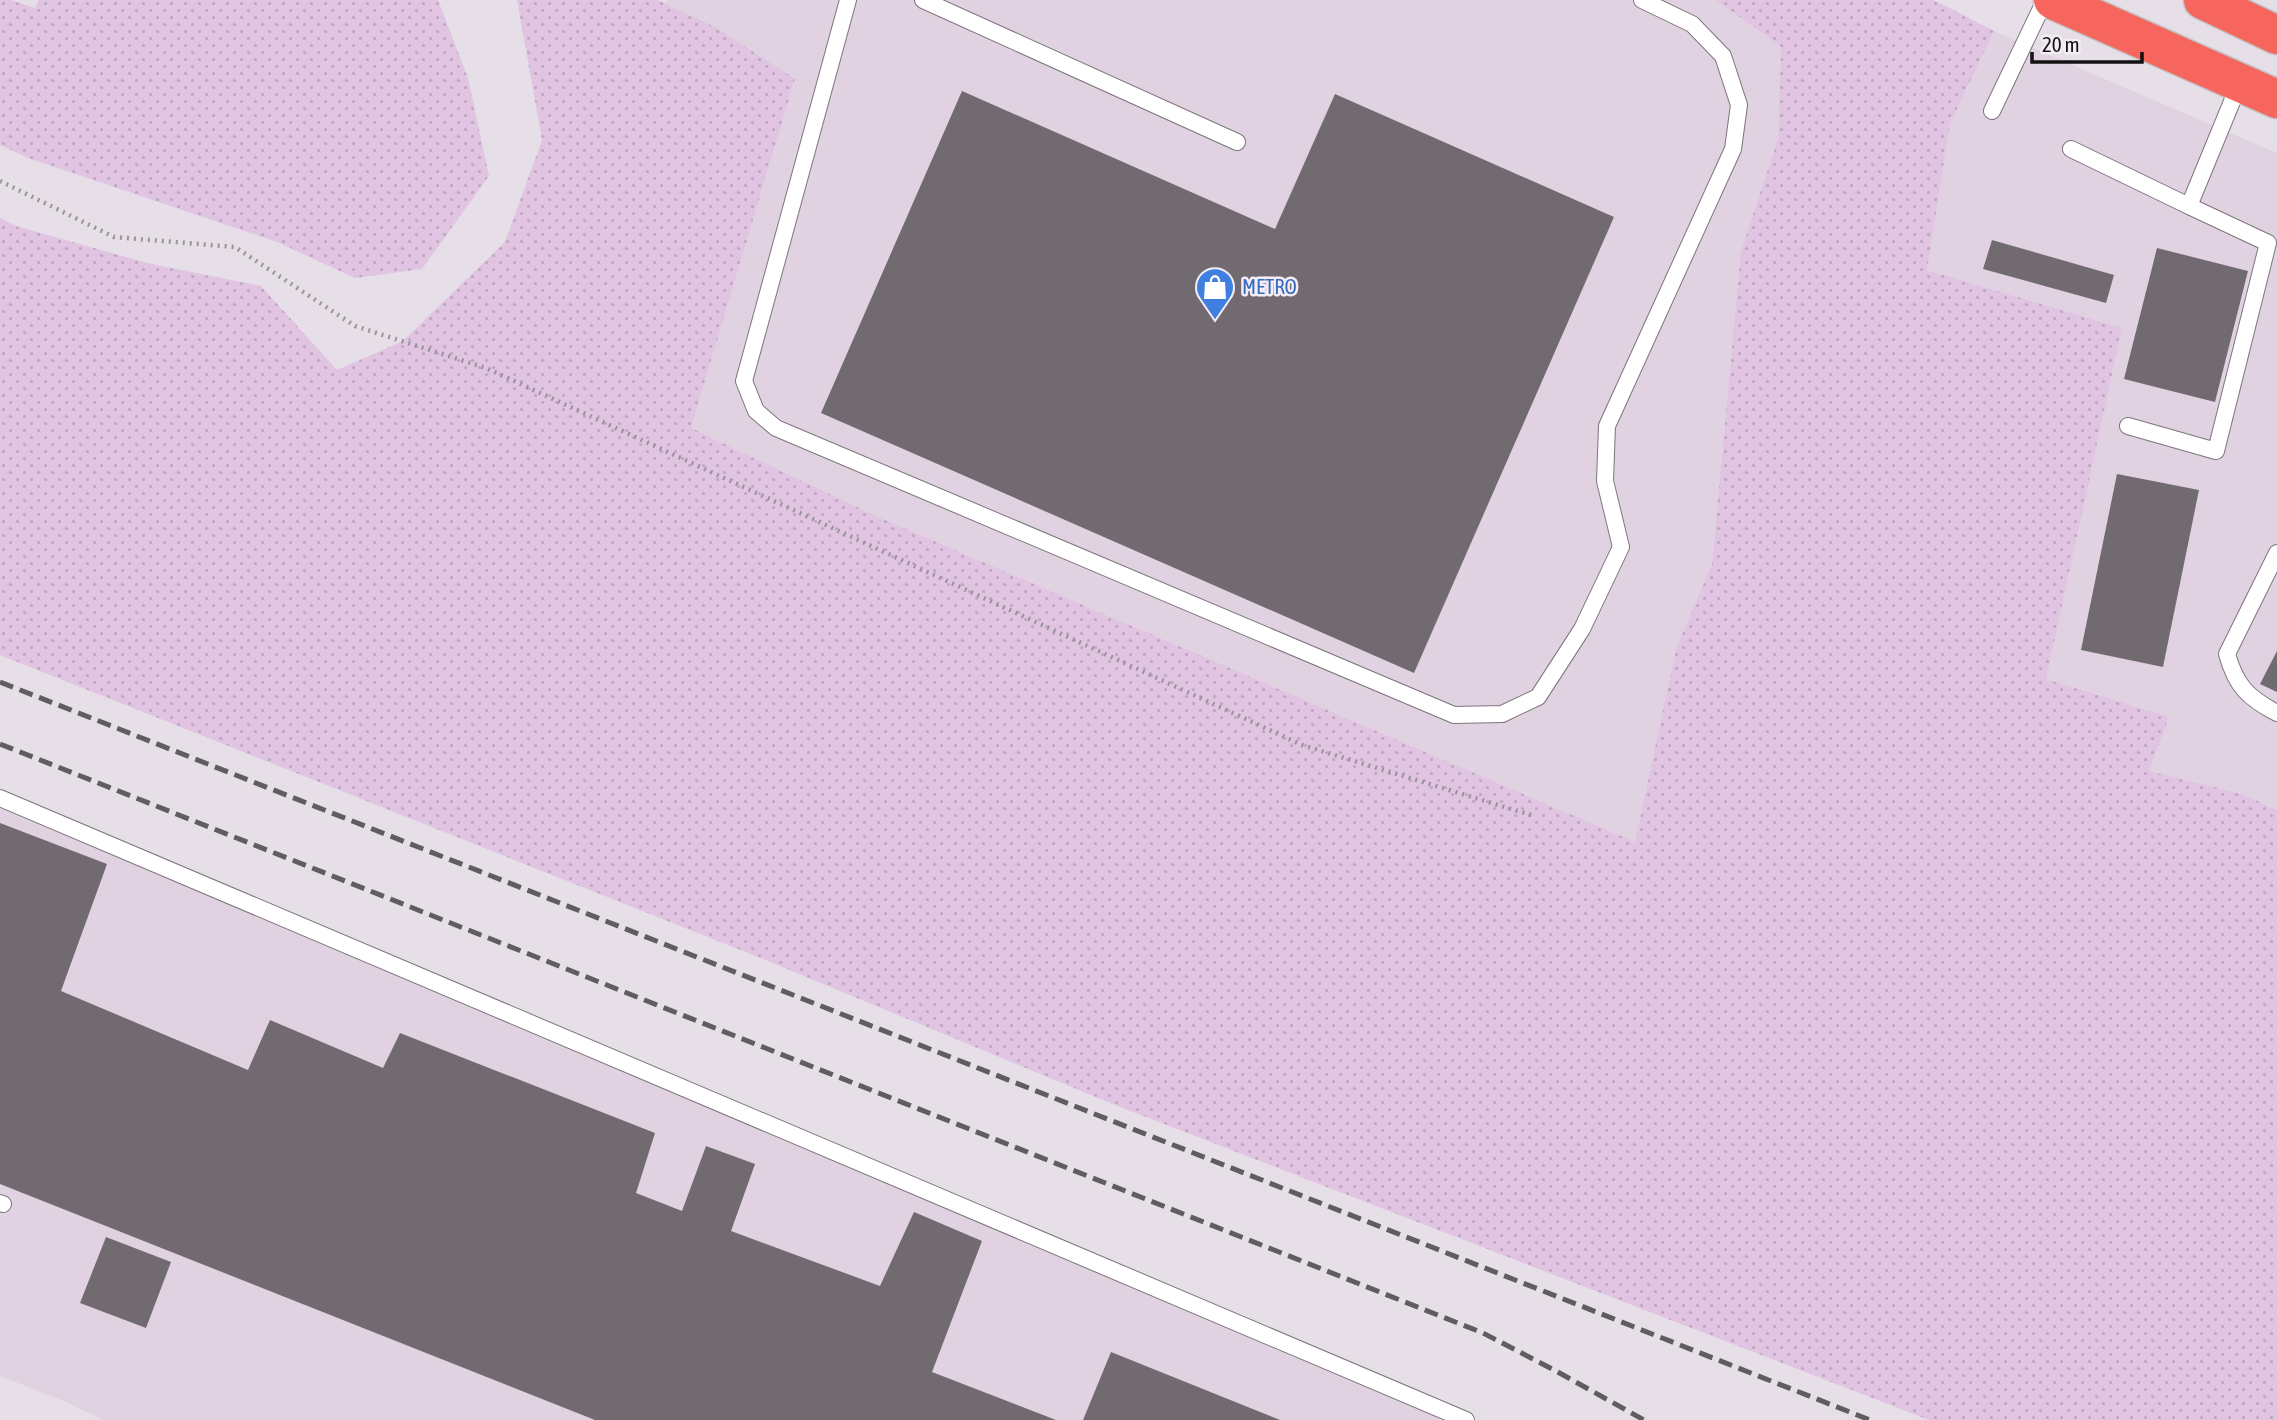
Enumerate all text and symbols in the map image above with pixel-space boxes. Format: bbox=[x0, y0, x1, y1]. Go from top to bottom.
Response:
scale bar bbox=[2032, 21, 2142, 65]
text: 20 m bbox=[2042, 32, 2080, 56]
shop icon: METRO bbox=[1194, 266, 1236, 321]
place label: METRO bbox=[1242, 274, 1297, 298]

